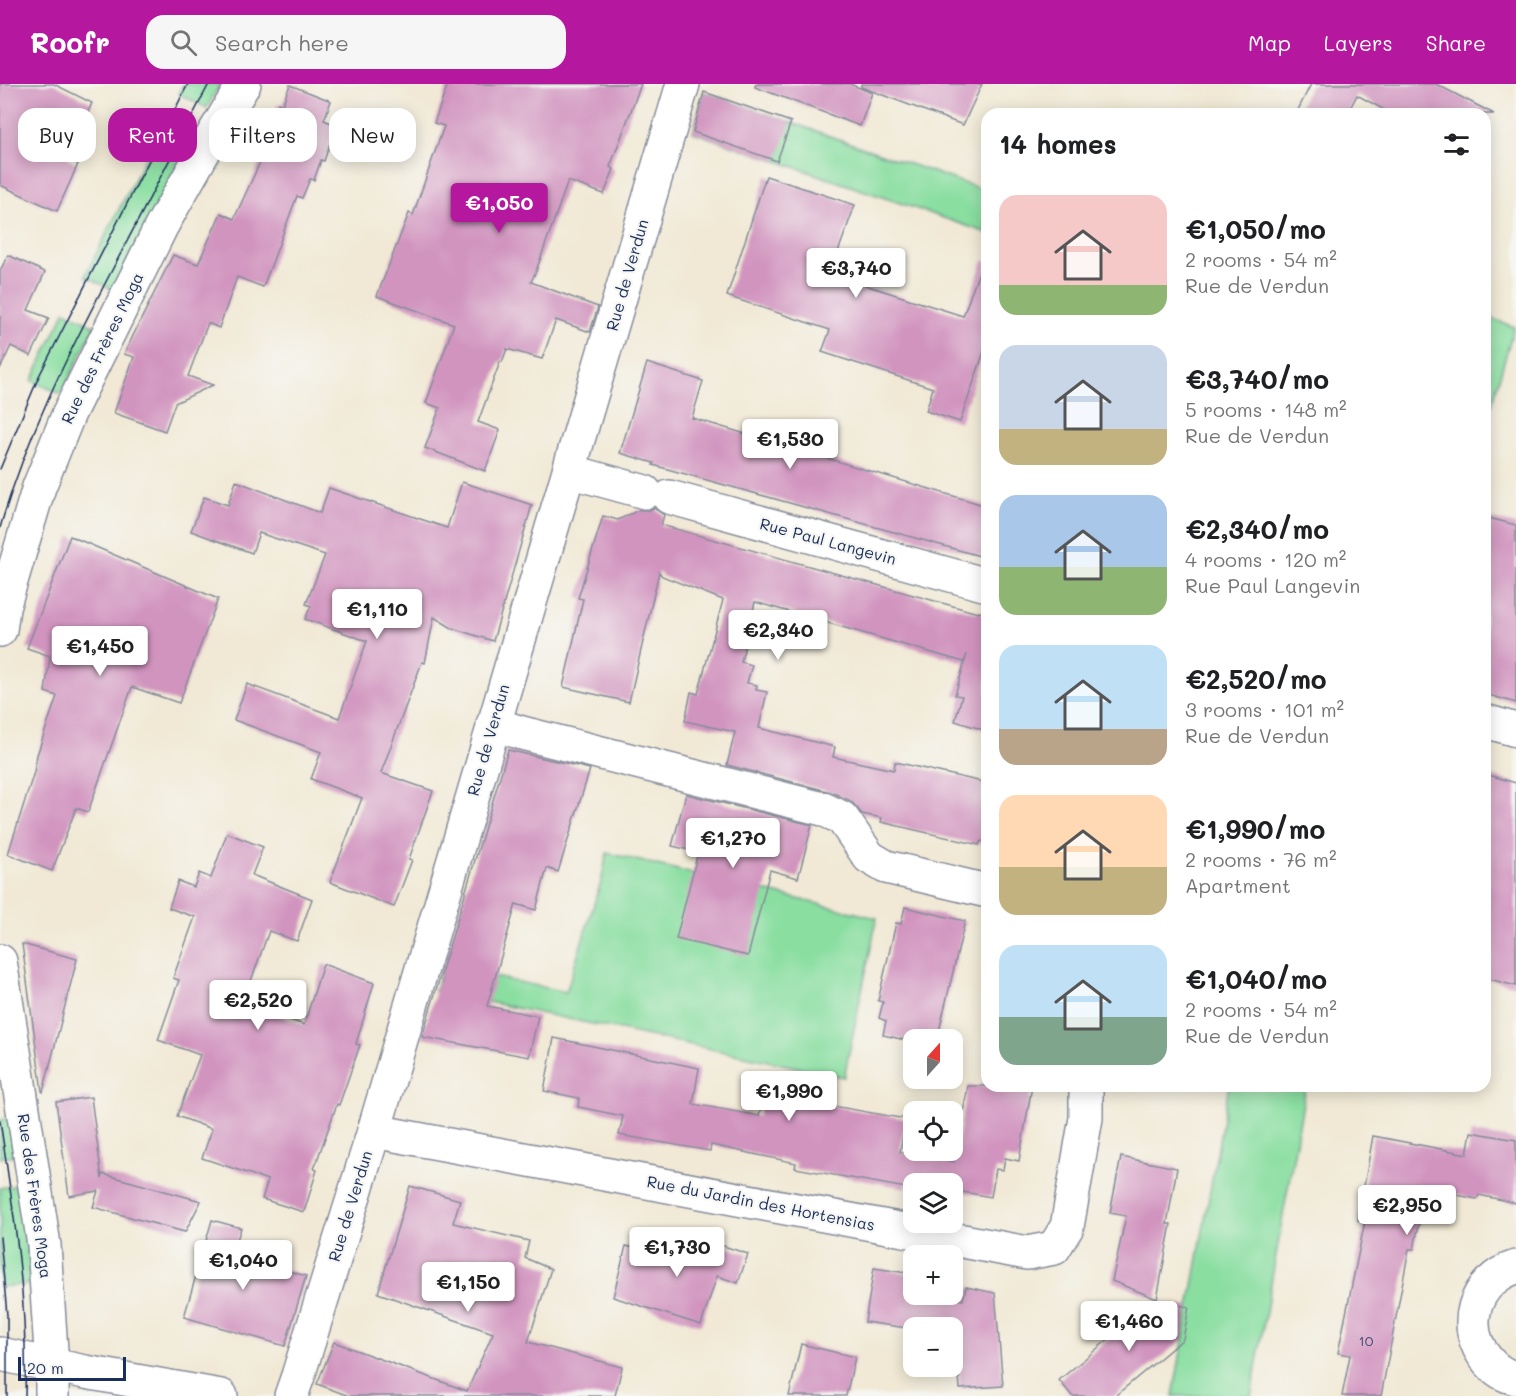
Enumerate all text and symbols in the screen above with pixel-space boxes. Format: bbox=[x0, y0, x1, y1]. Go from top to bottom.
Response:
search box bbox=[146, 15, 566, 69]
text: Roofr bbox=[30, 24, 110, 60]
icon: search bbox=[167, 26, 200, 59]
text: Search here bbox=[215, 28, 349, 57]
text: Map bbox=[1248, 29, 1291, 56]
text: Layers bbox=[1324, 29, 1393, 56]
text: Share bbox=[1426, 29, 1486, 56]
chip: Buy bbox=[18, 108, 96, 162]
chip: Rent bbox=[108, 108, 197, 162]
chip: Filters bbox=[209, 108, 317, 162]
chip: New bbox=[329, 108, 416, 162]
text: 14 homes bbox=[999, 127, 1117, 161]
icon: filters bbox=[1440, 128, 1473, 161]
pin: €1,050 bbox=[450, 183, 548, 234]
text: €1,050 bbox=[465, 189, 533, 215]
text: €1,050/mo bbox=[1185, 212, 1326, 246]
street label: Rue de Verdun bbox=[601, 217, 652, 333]
icon: home bbox=[1047, 219, 1119, 291]
text: 2 rooms · 54 m² bbox=[1185, 246, 1337, 272]
pin: €3,740 bbox=[807, 248, 905, 299]
text: €3,740 bbox=[820, 254, 892, 280]
street label: Rue des Frères Moga bbox=[56, 268, 147, 427]
text: Rue de Verdun bbox=[1185, 272, 1329, 298]
text: €3,740/mo bbox=[1185, 362, 1329, 396]
icon: home bbox=[1047, 369, 1119, 441]
text: 5 rooms · 148 m² bbox=[1185, 396, 1347, 422]
pin: €1,530 bbox=[741, 419, 839, 470]
text: Rue de Verdun bbox=[1185, 422, 1329, 448]
text: €1,530 bbox=[756, 425, 824, 451]
street label: Rue Paul Langevin bbox=[758, 512, 899, 569]
text: €2,340/mo bbox=[1185, 512, 1329, 546]
icon: home bbox=[1047, 519, 1119, 591]
text: 4 rooms · 120 m² bbox=[1185, 546, 1346, 572]
text: Rue Paul Langevin bbox=[1185, 572, 1360, 598]
pin: €1,110 bbox=[328, 589, 426, 640]
text: €1,110 bbox=[346, 595, 408, 621]
pin: €2,340 bbox=[729, 610, 827, 661]
text: €2,340 bbox=[742, 616, 814, 642]
pin: €1,450 bbox=[51, 626, 149, 677]
text: €1,450 bbox=[66, 632, 134, 658]
text: €2,520/mo bbox=[1185, 662, 1327, 696]
icon: home bbox=[1047, 669, 1119, 741]
street label: Rue de Verdun bbox=[462, 682, 513, 798]
text: 3 rooms · 101 m² bbox=[1185, 696, 1344, 722]
text: Rue de Verdun bbox=[1185, 722, 1329, 748]
text: €1,990/mo bbox=[1185, 812, 1325, 846]
pin: €1,270 bbox=[684, 818, 782, 869]
icon: home bbox=[1047, 819, 1119, 891]
text: €1,270 bbox=[700, 824, 766, 850]
text: 2 rooms · 76 m² bbox=[1185, 846, 1337, 872]
text: Apartment bbox=[1185, 872, 1291, 898]
text: €1,040/mo bbox=[1185, 962, 1327, 996]
icon: home bbox=[1047, 969, 1119, 1041]
pin: €2,520 bbox=[209, 980, 307, 1031]
text: €2,520 bbox=[223, 986, 293, 1012]
text: 2 rooms · 54 m² bbox=[1185, 996, 1337, 1022]
text: Rue de Verdun bbox=[1185, 1022, 1329, 1048]
north arrow bbox=[903, 1029, 963, 1089]
map controls bbox=[903, 1029, 963, 1377]
pin: €1,990 bbox=[740, 1071, 838, 1122]
text: €1,990 bbox=[755, 1077, 823, 1103]
button: locate bbox=[903, 1101, 963, 1161]
street label: Rue des Frères Moga bbox=[14, 1112, 57, 1280]
street label: Rue de Verdun bbox=[323, 1148, 376, 1264]
street label: Rue du Jardin des Hortensias bbox=[645, 1170, 877, 1235]
button: layers bbox=[903, 1173, 963, 1233]
pin: €2,950 bbox=[1358, 1185, 1456, 1236]
text: €2,950 bbox=[1372, 1191, 1442, 1217]
pin: €1,730 bbox=[628, 1227, 726, 1278]
text: €1,730 bbox=[643, 1233, 711, 1259]
pin: €1,040 bbox=[194, 1240, 292, 1291]
button: + bbox=[903, 1245, 963, 1305]
text: €1,040 bbox=[208, 1246, 278, 1272]
pin: €1,150 bbox=[419, 1262, 517, 1313]
text: €1,150 bbox=[436, 1268, 500, 1294]
pin: €1,460 bbox=[1080, 1301, 1178, 1352]
text: €1,460 bbox=[1095, 1307, 1163, 1333]
button: − bbox=[903, 1317, 963, 1377]
house number: 10 bbox=[1359, 1331, 1374, 1350]
scale bar bbox=[18, 1354, 126, 1382]
text: 20 m bbox=[27, 1357, 64, 1378]

